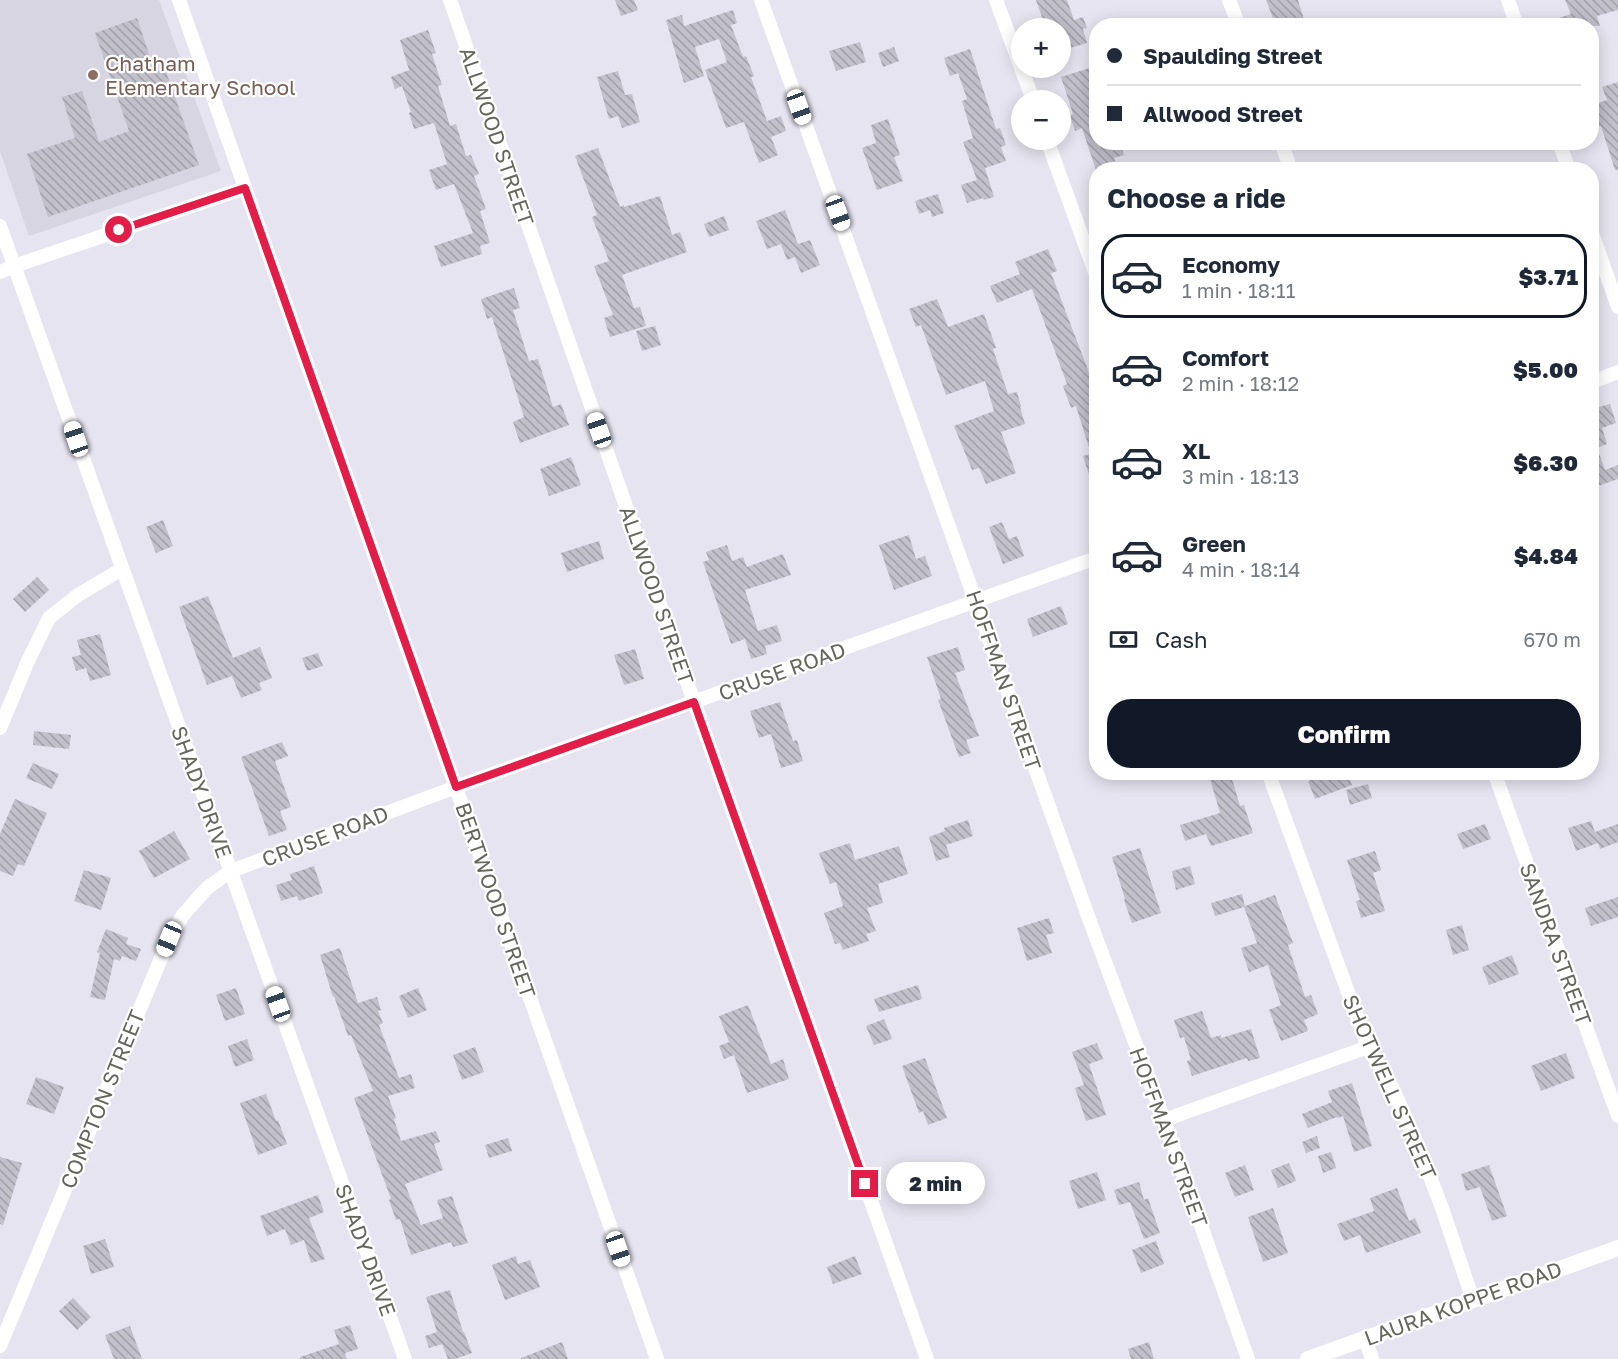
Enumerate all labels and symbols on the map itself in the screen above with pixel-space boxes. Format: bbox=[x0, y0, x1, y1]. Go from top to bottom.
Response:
street label: ALLWOOD STREET bbox=[454, 43, 540, 229]
place label: Chatham Elementary School bbox=[105, 50, 296, 100]
marker: Chatham Elementary School bbox=[86, 68, 100, 82]
car bbox=[784, 87, 814, 127]
car bbox=[823, 193, 853, 233]
route start bbox=[105, 216, 132, 243]
car bbox=[585, 410, 613, 450]
car bbox=[62, 419, 90, 459]
street label: ALLWOOD STREET bbox=[614, 502, 700, 688]
street label: HOFFMAN STREET bbox=[961, 586, 1047, 774]
street label: CRUSE ROAD bbox=[715, 636, 849, 706]
street label: SHADY DRIVE bbox=[166, 722, 238, 862]
street label: BERTWOOD STREET bbox=[450, 799, 542, 1001]
street label: CRUSE ROAD bbox=[258, 800, 392, 872]
street label: SANDRA STREET bbox=[1515, 859, 1597, 1029]
car bbox=[154, 919, 184, 959]
car bbox=[263, 984, 293, 1024]
street label: SHOTWELL STREET bbox=[1338, 990, 1442, 1184]
street label: COMPTON STREET bbox=[54, 1006, 150, 1192]
street label: HOFFMAN STREET bbox=[1124, 1044, 1214, 1230]
callout: 2 min bbox=[886, 1163, 985, 1205]
route end bbox=[851, 1170, 878, 1197]
street label: SHADY DRIVE bbox=[330, 1180, 402, 1320]
car bbox=[604, 1229, 632, 1269]
street label: LAURA KOPPE ROAD bbox=[1361, 1255, 1565, 1351]

